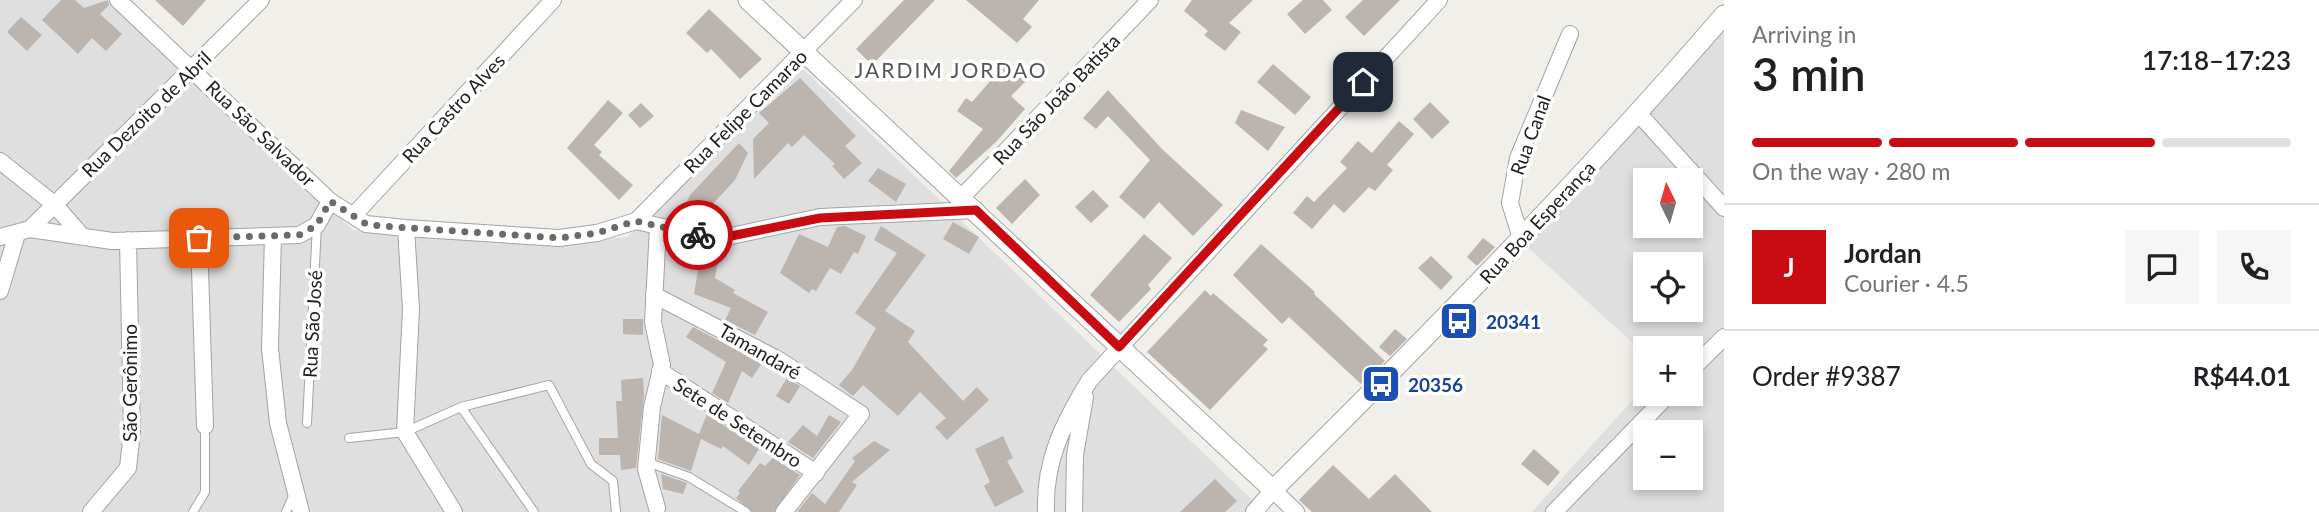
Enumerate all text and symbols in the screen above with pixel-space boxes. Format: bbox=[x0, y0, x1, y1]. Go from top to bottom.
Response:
text: Arriving in bbox=[1752, 20, 1856, 48]
street label: Rua São João Batista bbox=[988, 29, 1124, 169]
street label: Rua Felipe Camarao bbox=[678, 44, 812, 178]
text: 17:18–17:23 bbox=[2142, 44, 2291, 76]
street label: Rua Dezoito de Abril bbox=[76, 46, 216, 182]
text: 3 min bbox=[1752, 46, 1866, 101]
street label: Rua Castro Alves bbox=[397, 49, 509, 167]
pin bbox=[1333, 52, 1393, 112]
district label: JARDIM JORDAO bbox=[854, 57, 1048, 82]
icon: home bbox=[1344, 63, 1382, 101]
street label: Rua São Salvador bbox=[202, 75, 321, 191]
street label: Rua Canal bbox=[1505, 92, 1555, 178]
street label: Rua Boa Esperança bbox=[1474, 156, 1600, 288]
text: On the way · 280 m bbox=[1752, 157, 1951, 185]
north arrow bbox=[1633, 168, 1703, 238]
map controls bbox=[1633, 168, 1703, 490]
courier bbox=[663, 200, 733, 270]
pin bbox=[169, 208, 229, 268]
icon: bike bbox=[679, 216, 717, 254]
icon: bag bbox=[180, 219, 218, 257]
button: chat bbox=[2125, 230, 2199, 304]
button: phone bbox=[2217, 230, 2291, 304]
text: Jordan bbox=[1844, 237, 1922, 269]
text: J bbox=[1783, 251, 1795, 283]
button: locate bbox=[1633, 252, 1703, 322]
text: Courier · 4.5 bbox=[1844, 269, 1969, 297]
street label: Rua São José bbox=[298, 270, 326, 378]
bus stop icon: 20341 bbox=[1438, 300, 1480, 342]
place label: 20341 bbox=[1486, 310, 1541, 333]
street label: Tamandaré bbox=[715, 318, 805, 384]
street label: São Gerônimo bbox=[118, 324, 141, 442]
button: + bbox=[1633, 336, 1703, 406]
text: Order #9387 bbox=[1752, 360, 1901, 392]
text: R$44.01 bbox=[2193, 360, 2291, 392]
bus stop icon: 20356 bbox=[1360, 363, 1402, 405]
street label: Sete de Setembro bbox=[670, 372, 806, 472]
place label: 20356 bbox=[1408, 373, 1463, 396]
button: − bbox=[1633, 420, 1703, 490]

